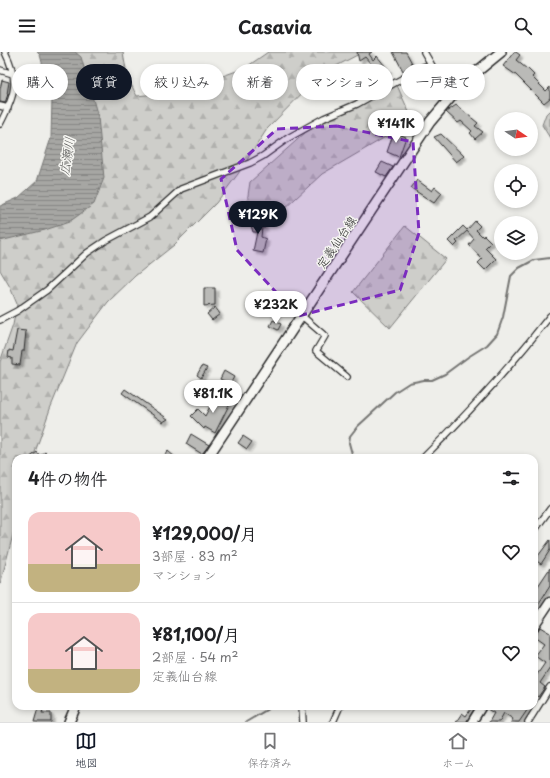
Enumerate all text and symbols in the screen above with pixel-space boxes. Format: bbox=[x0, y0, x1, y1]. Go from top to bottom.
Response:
text: Casavia bbox=[238, 13, 312, 40]
icon: menu bbox=[16, 15, 38, 37]
icon: search bbox=[512, 15, 534, 37]
chip: 購入 bbox=[12, 64, 68, 100]
chip: 賃貸 bbox=[76, 64, 132, 100]
chip: 絞り込み bbox=[140, 64, 224, 100]
chip: 新着 bbox=[232, 64, 288, 100]
chip: マンション bbox=[296, 64, 393, 100]
chip: 一戸建て bbox=[401, 64, 485, 100]
pin: ¥141K bbox=[368, 110, 424, 144]
north arrow bbox=[494, 112, 538, 156]
map controls bbox=[494, 112, 538, 260]
text: ¥141K bbox=[377, 113, 415, 132]
water label: 広瀬川 bbox=[54, 135, 78, 177]
button: locate bbox=[494, 164, 538, 208]
pin: ¥129K bbox=[230, 201, 286, 235]
text: ¥129K bbox=[238, 204, 278, 223]
street label: 定義仙台線 bbox=[312, 212, 360, 272]
button: layers bbox=[494, 216, 538, 260]
pin: ¥232K bbox=[248, 291, 304, 325]
text: ¥232K bbox=[254, 294, 298, 313]
pin: ¥81.1K bbox=[180, 380, 246, 414]
text: ¥81.1K bbox=[193, 383, 233, 402]
text: 4件の物件 bbox=[28, 465, 108, 491]
icon: filters bbox=[500, 467, 522, 489]
text: ¥129,000/月 bbox=[152, 520, 257, 546]
icon: home bbox=[60, 528, 108, 576]
icon: heart bbox=[500, 541, 522, 563]
text: 3部屋 · 83 m² bbox=[152, 546, 238, 565]
text: マンション bbox=[152, 565, 216, 584]
text: ¥81,100/月 bbox=[152, 621, 240, 647]
icon: home bbox=[60, 629, 108, 677]
icon: heart bbox=[500, 642, 522, 664]
text: 2部屋 · 54 m² bbox=[152, 647, 238, 666]
text: 定義仙台線 bbox=[152, 666, 217, 685]
tab: 地図 bbox=[75, 730, 97, 771]
tab: 保存済み bbox=[248, 730, 292, 771]
tab: ホーム bbox=[442, 730, 475, 771]

